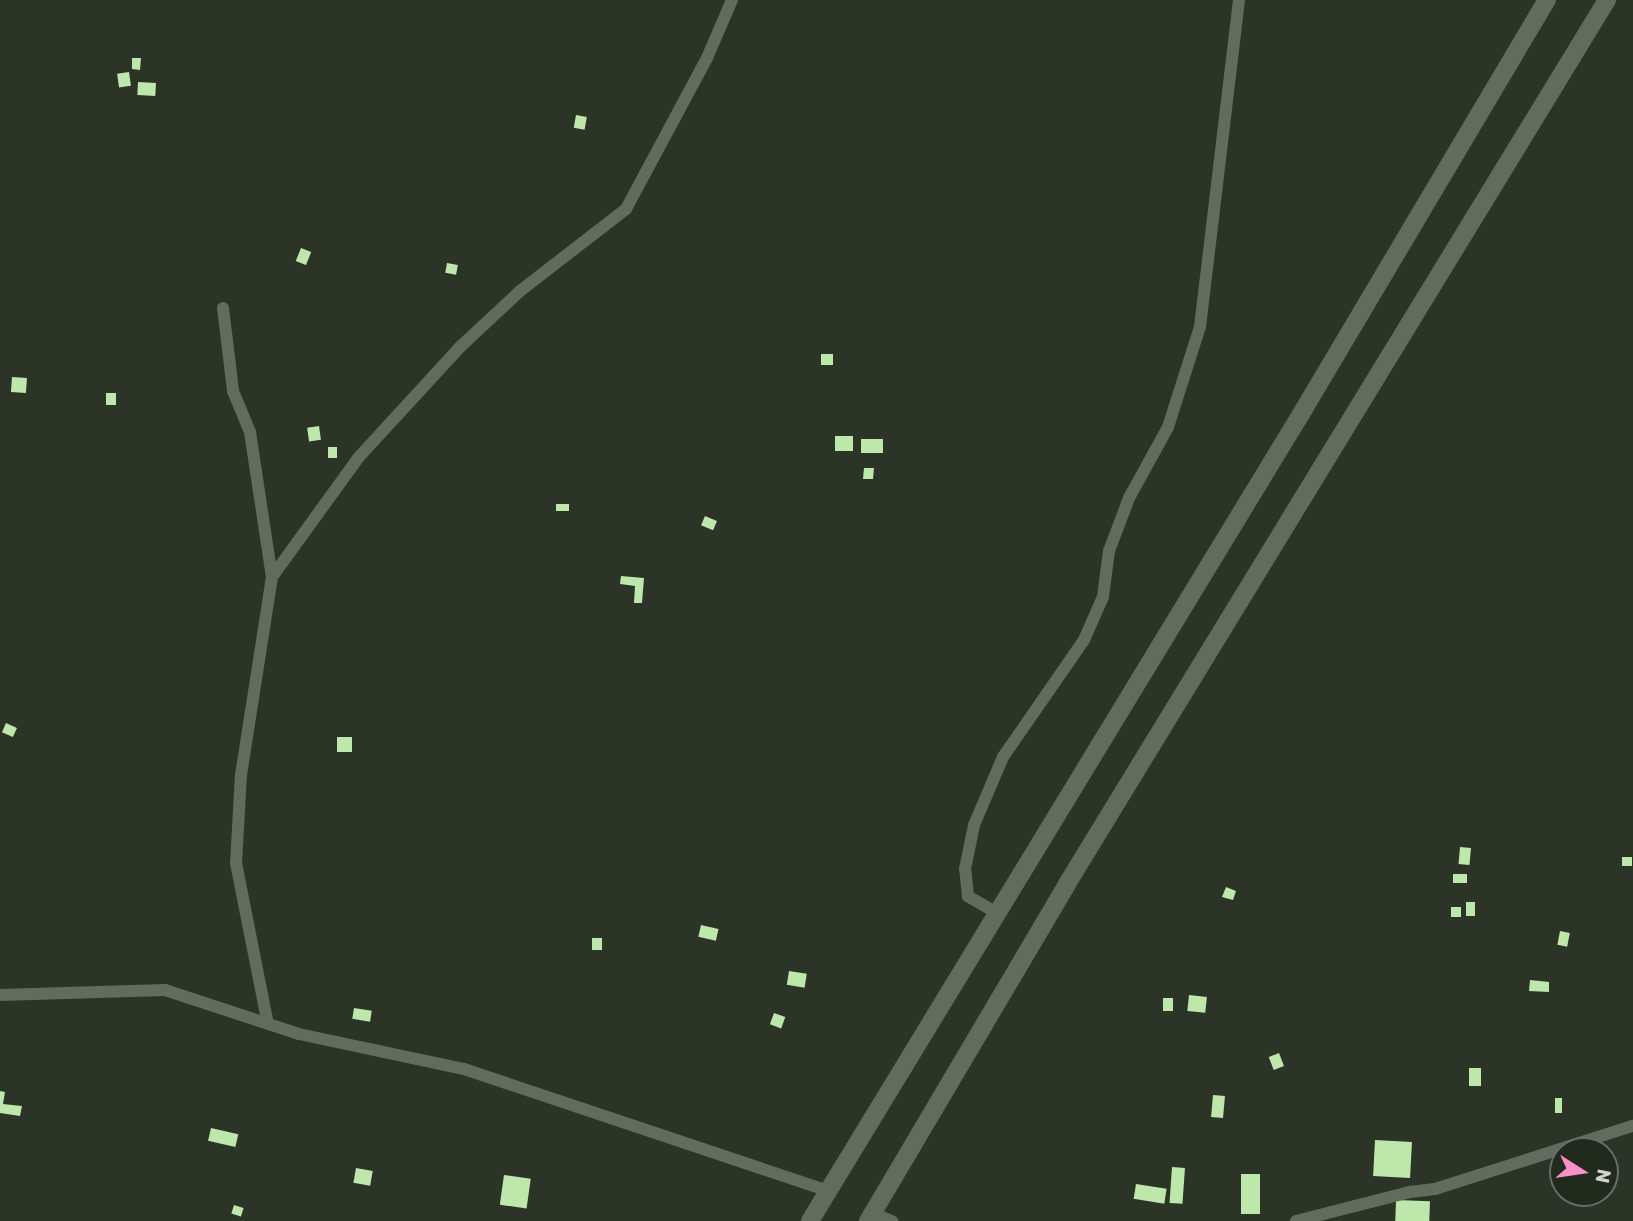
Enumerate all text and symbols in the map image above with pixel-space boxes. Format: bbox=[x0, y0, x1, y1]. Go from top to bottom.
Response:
north arrow bbox=[1549, 1137, 1619, 1207]
text: N bbox=[1590, 1167, 1616, 1185]

